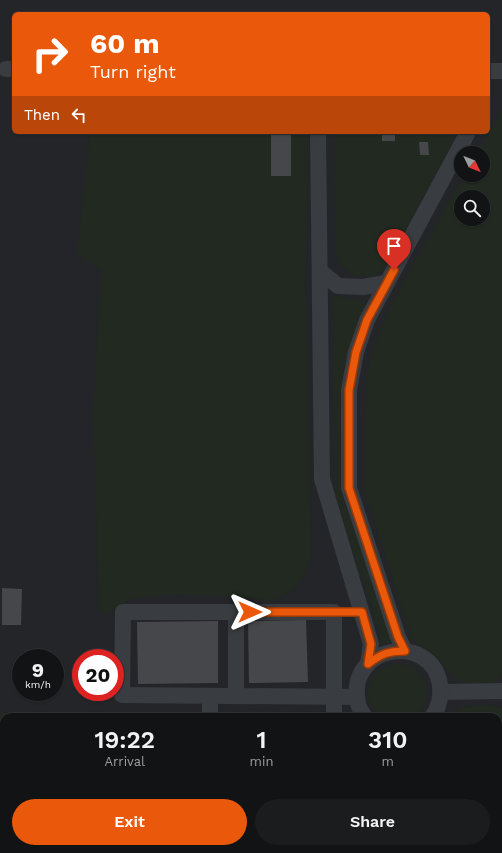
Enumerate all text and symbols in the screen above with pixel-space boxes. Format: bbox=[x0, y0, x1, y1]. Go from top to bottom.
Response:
text: 60 m bbox=[90, 27, 160, 60]
icon: right bbox=[24, 28, 76, 80]
text: Turn right bbox=[90, 61, 176, 82]
icon: left bbox=[68, 104, 90, 126]
text: Then bbox=[24, 106, 60, 124]
north arrow bbox=[454, 146, 490, 182]
map controls bbox=[454, 146, 490, 226]
button: search bbox=[454, 190, 490, 226]
pin bbox=[377, 229, 411, 270]
icon: arrive bbox=[383, 235, 405, 257]
position arrow bbox=[229, 591, 271, 633]
speed limit sign: 20 bbox=[72, 649, 124, 701]
text: 9 bbox=[32, 658, 44, 682]
text: km/h bbox=[25, 679, 51, 690]
text: 19:22 bbox=[95, 726, 155, 754]
text: 1 bbox=[256, 726, 266, 754]
text: 310 bbox=[368, 726, 407, 754]
text: Arrival bbox=[104, 754, 145, 769]
text: min bbox=[250, 754, 273, 769]
text: m bbox=[382, 754, 394, 769]
button: Exit bbox=[12, 799, 247, 845]
button: Share bbox=[255, 799, 490, 845]

